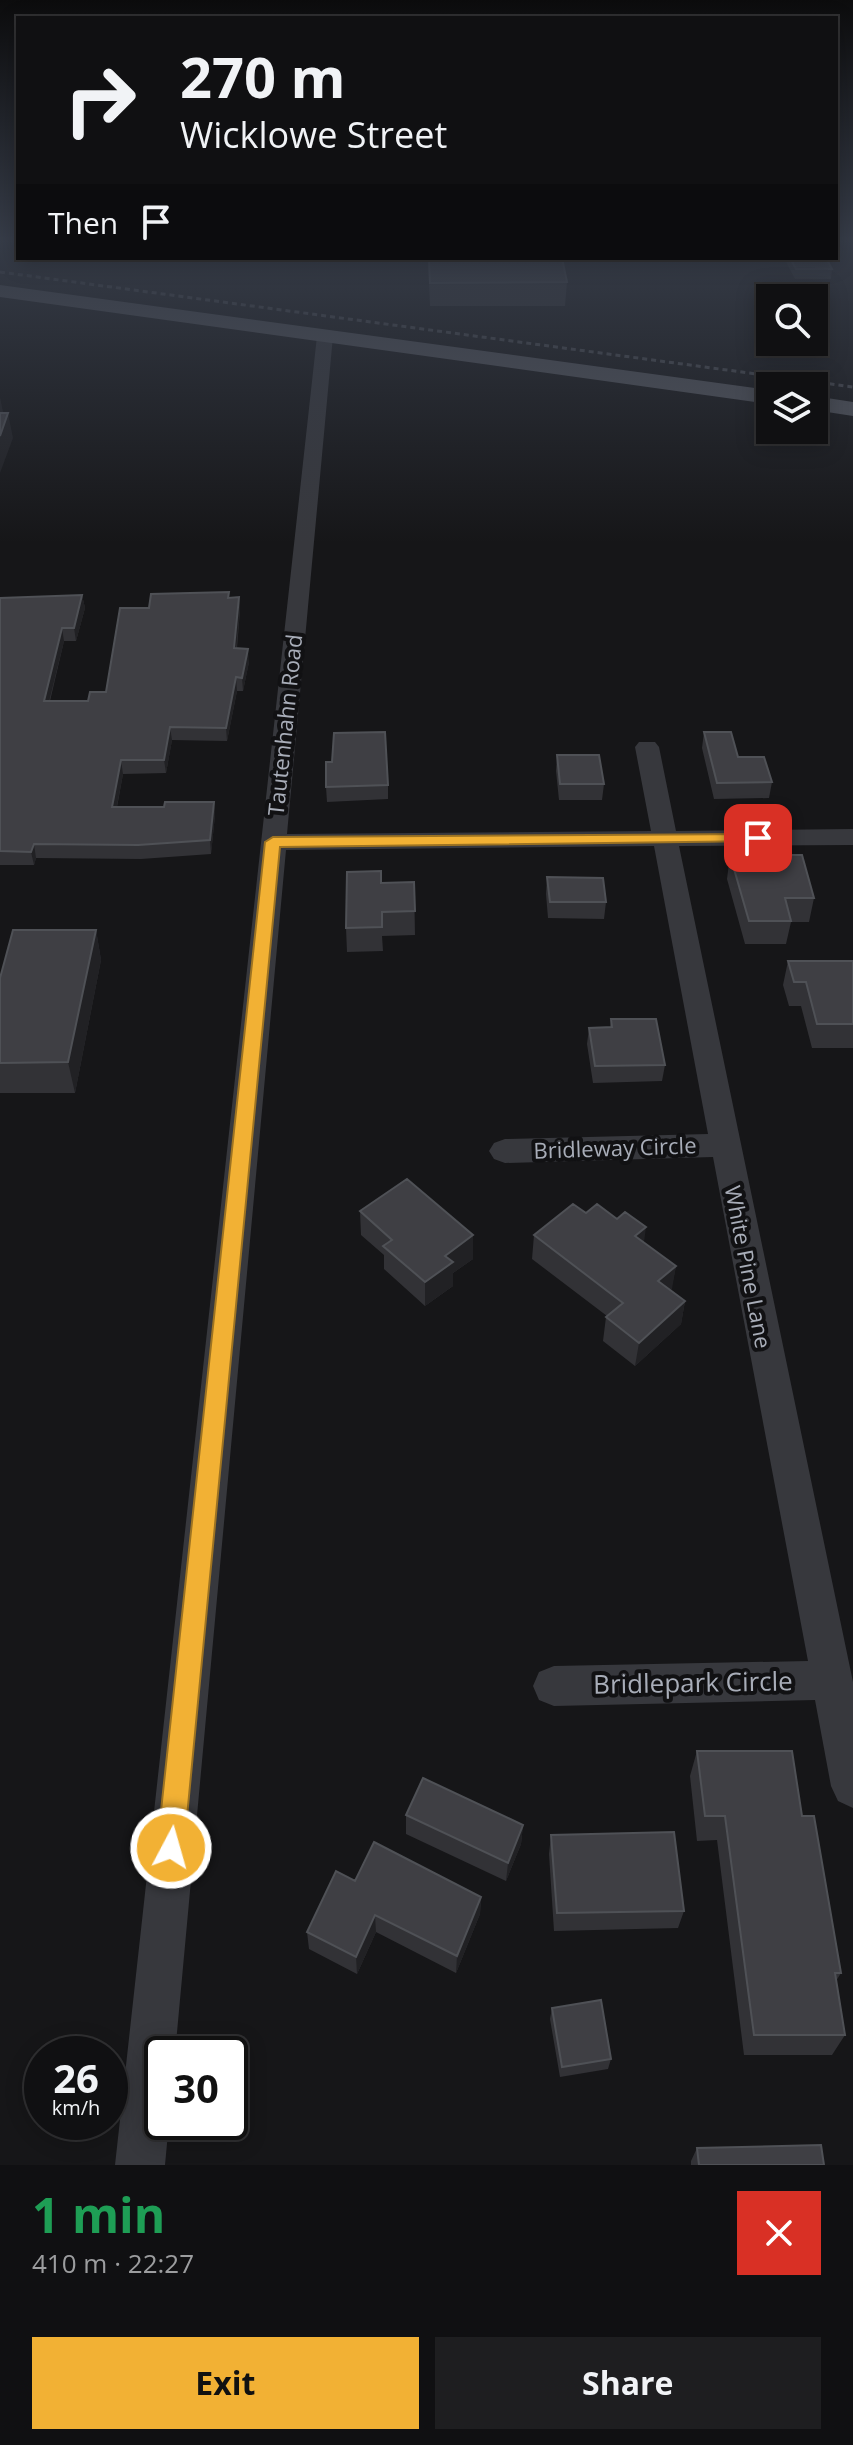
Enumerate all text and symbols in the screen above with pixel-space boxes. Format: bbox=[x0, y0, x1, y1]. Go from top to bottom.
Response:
text: 270 m bbox=[180, 38, 346, 114]
icon: right bbox=[48, 48, 152, 152]
text: Wicklowe Street bbox=[180, 110, 447, 159]
icon: arrive bbox=[134, 200, 178, 244]
text: Then bbox=[48, 202, 118, 243]
map controls bbox=[756, 284, 828, 444]
button: search bbox=[756, 284, 828, 356]
button: layers bbox=[756, 372, 828, 444]
street label: Tautenhahn Road bbox=[260, 633, 308, 817]
pin bbox=[724, 804, 792, 872]
icon: arrive bbox=[736, 816, 780, 860]
street label: Bridleway Circle bbox=[533, 1129, 697, 1165]
street label: White Pine Lane bbox=[718, 1183, 779, 1351]
street label: Bridlepark Circle bbox=[593, 1662, 793, 1702]
position arrow bbox=[129, 1806, 213, 1890]
speed limit sign: 30 bbox=[144, 2036, 248, 2140]
text: 26 bbox=[53, 2050, 99, 2105]
text: km/h bbox=[52, 2094, 100, 2121]
text: 1 min bbox=[32, 2182, 165, 2247]
button: close bbox=[737, 2191, 821, 2275]
text: 410 m · 22:27 bbox=[32, 2245, 194, 2281]
button: Exit bbox=[32, 2337, 419, 2429]
button: Share bbox=[435, 2337, 821, 2429]

